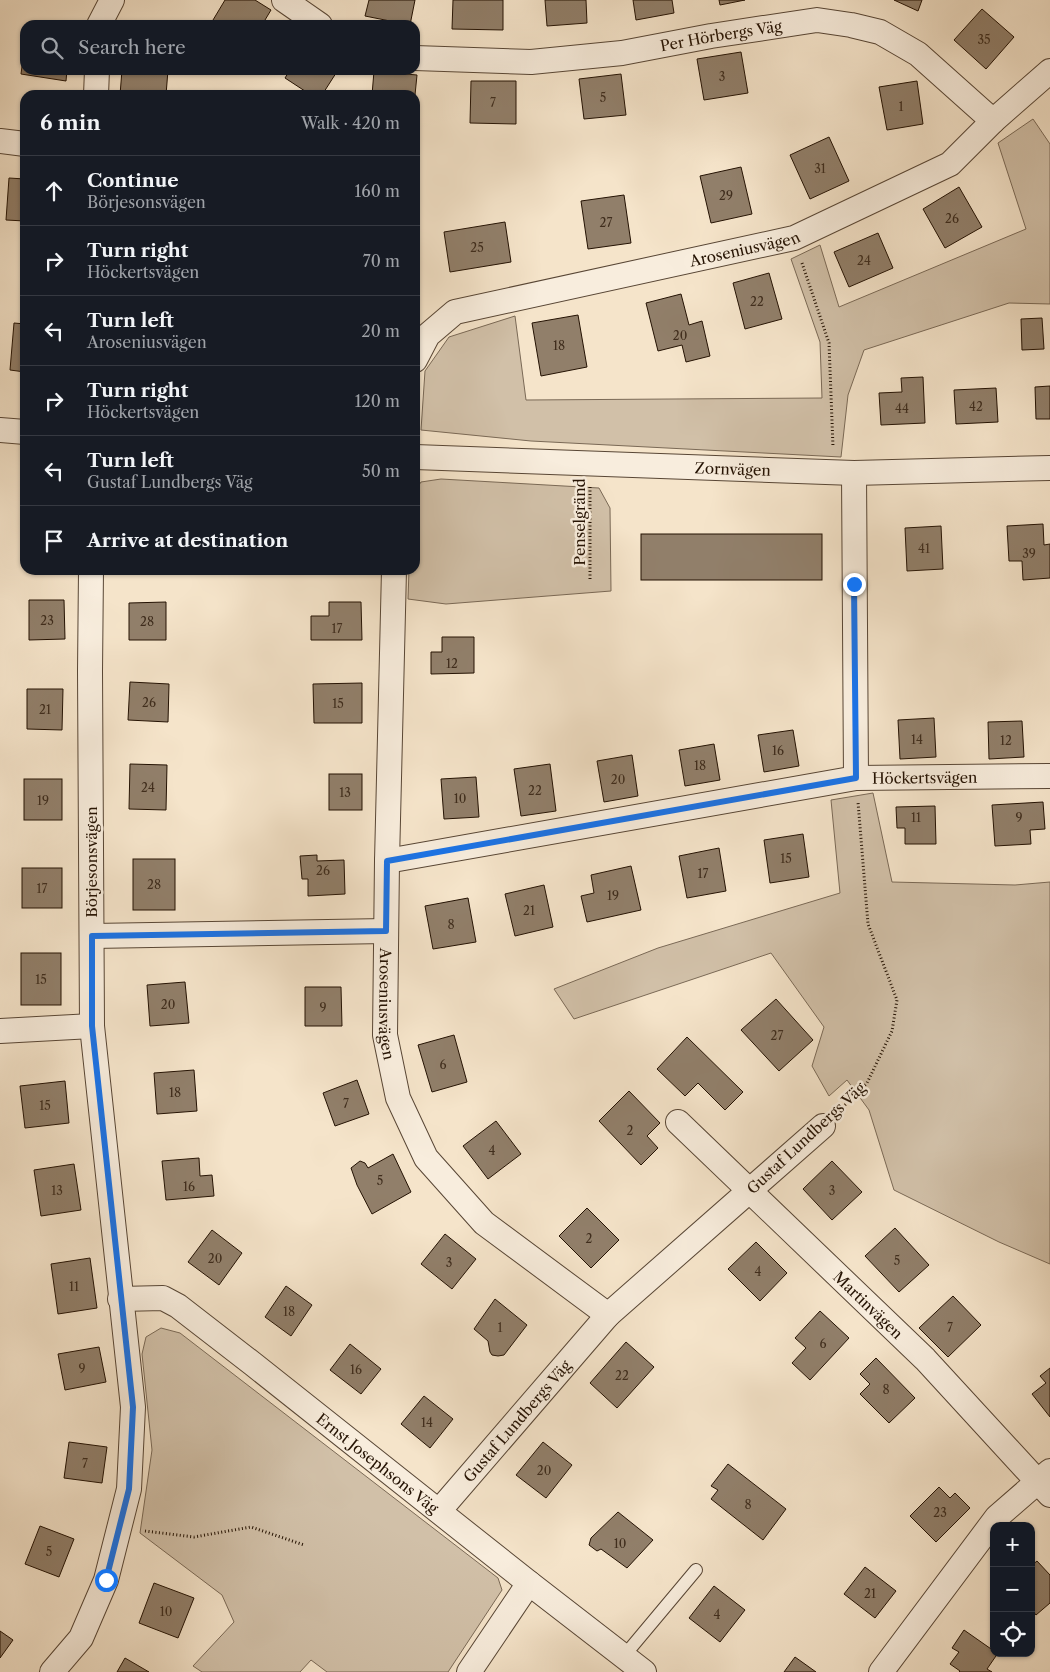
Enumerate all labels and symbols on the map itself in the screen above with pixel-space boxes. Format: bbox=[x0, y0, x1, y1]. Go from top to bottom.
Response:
street label: Per Hörbergs Väg bbox=[658, 16, 783, 55]
house number: 35 bbox=[977, 32, 991, 47]
house number: 3 bbox=[719, 69, 725, 84]
house number: 5 bbox=[600, 90, 606, 105]
house number: 7 bbox=[490, 95, 496, 110]
house number: 1 bbox=[898, 99, 904, 114]
house number: 31 bbox=[814, 161, 826, 176]
house number: 29 bbox=[719, 188, 733, 203]
house number: 26 bbox=[945, 211, 959, 226]
house number: 27 bbox=[600, 215, 612, 230]
street label: Aroseniusvägen bbox=[687, 227, 804, 270]
house number: 25 bbox=[470, 240, 484, 255]
house number: 24 bbox=[857, 253, 871, 268]
house number: 22 bbox=[750, 294, 764, 309]
house number: 20 bbox=[673, 328, 687, 343]
house number: 18 bbox=[553, 338, 565, 353]
house number: 42 bbox=[969, 399, 983, 414]
house number: 44 bbox=[895, 401, 909, 416]
street label: Zornvägen bbox=[694, 458, 772, 479]
street label: Penselgränd bbox=[570, 478, 589, 566]
house number: 41 bbox=[918, 541, 930, 556]
house number: 39 bbox=[1022, 546, 1036, 561]
route end bbox=[843, 573, 866, 596]
house number: 23 bbox=[40, 613, 54, 628]
house number: 28 bbox=[140, 614, 154, 629]
house number: 17 bbox=[332, 621, 343, 636]
house number: 12 bbox=[446, 656, 458, 671]
house number: 26 bbox=[142, 695, 156, 710]
house number: 15 bbox=[332, 696, 344, 711]
house number: 21 bbox=[39, 702, 51, 717]
house number: 14 bbox=[911, 732, 923, 747]
house number: 12 bbox=[1000, 733, 1012, 748]
house number: 16 bbox=[772, 743, 784, 758]
house number: 18 bbox=[694, 758, 706, 773]
street label: Höckertsvägen bbox=[872, 767, 978, 787]
house number: 20 bbox=[611, 772, 625, 787]
house number: 24 bbox=[141, 780, 155, 795]
house number: 22 bbox=[528, 783, 542, 798]
house number: 13 bbox=[339, 785, 351, 800]
house number: 10 bbox=[454, 791, 466, 806]
house number: 19 bbox=[37, 793, 49, 808]
street label: Börjesonsvägen bbox=[82, 806, 101, 918]
house number: 11 bbox=[911, 810, 921, 825]
house number: 9 bbox=[1015, 810, 1023, 825]
house number: 15 bbox=[780, 851, 792, 866]
house number: 26 bbox=[316, 863, 330, 878]
house number: 17 bbox=[698, 866, 709, 881]
house number: 28 bbox=[147, 877, 161, 892]
house number: 17 bbox=[37, 881, 48, 896]
house number: 19 bbox=[607, 888, 619, 903]
house number: 21 bbox=[523, 903, 535, 918]
house number: 8 bbox=[447, 917, 455, 932]
street label: Aroseniusvägen bbox=[376, 947, 399, 1062]
house number: 15 bbox=[35, 972, 47, 987]
house number: 20 bbox=[161, 997, 175, 1012]
house number: 9 bbox=[319, 1000, 327, 1015]
house number: 27 bbox=[771, 1028, 783, 1043]
house number: 6 bbox=[439, 1057, 447, 1072]
street label: Gustaf Lundbergs Väg bbox=[743, 1078, 869, 1198]
house number: 18 bbox=[169, 1085, 181, 1100]
house number: 7 bbox=[343, 1096, 349, 1111]
house number: 15 bbox=[39, 1098, 51, 1113]
house number: 2 bbox=[627, 1123, 634, 1138]
house number: 4 bbox=[489, 1143, 496, 1158]
house number: 5 bbox=[377, 1173, 383, 1188]
house number: 16 bbox=[183, 1179, 195, 1194]
house number: 13 bbox=[51, 1183, 63, 1198]
house number: 3 bbox=[829, 1183, 835, 1198]
house number: 2 bbox=[586, 1231, 593, 1246]
house number: 20 bbox=[208, 1251, 222, 1266]
house number: 5 bbox=[894, 1253, 900, 1268]
house number: 3 bbox=[446, 1255, 452, 1270]
house number: 4 bbox=[755, 1264, 762, 1279]
street label: Martinvägen bbox=[830, 1267, 908, 1343]
house number: 11 bbox=[69, 1279, 79, 1294]
house number: 18 bbox=[283, 1304, 295, 1319]
house number: 1 bbox=[497, 1320, 503, 1335]
house number: 7 bbox=[947, 1320, 953, 1335]
house number: 6 bbox=[819, 1336, 827, 1351]
street label: Gustaf Lundbergs Väg bbox=[459, 1356, 575, 1486]
house number: 9 bbox=[78, 1361, 86, 1376]
house number: 16 bbox=[350, 1362, 362, 1377]
house number: 22 bbox=[615, 1368, 629, 1383]
house number: 8 bbox=[882, 1382, 890, 1397]
street label: Ernst Josephsons Väg bbox=[313, 1409, 443, 1517]
house number: 14 bbox=[421, 1415, 433, 1430]
house number: 7 bbox=[82, 1456, 88, 1471]
house number: 20 bbox=[537, 1463, 551, 1478]
house number: 8 bbox=[744, 1497, 752, 1512]
house number: 23 bbox=[933, 1505, 947, 1520]
house number: 10 bbox=[614, 1536, 626, 1551]
house number: 5 bbox=[46, 1544, 52, 1559]
route start bbox=[95, 1569, 118, 1592]
house number: 21 bbox=[864, 1586, 876, 1601]
house number: 10 bbox=[160, 1604, 172, 1619]
house number: 4 bbox=[714, 1607, 721, 1622]

